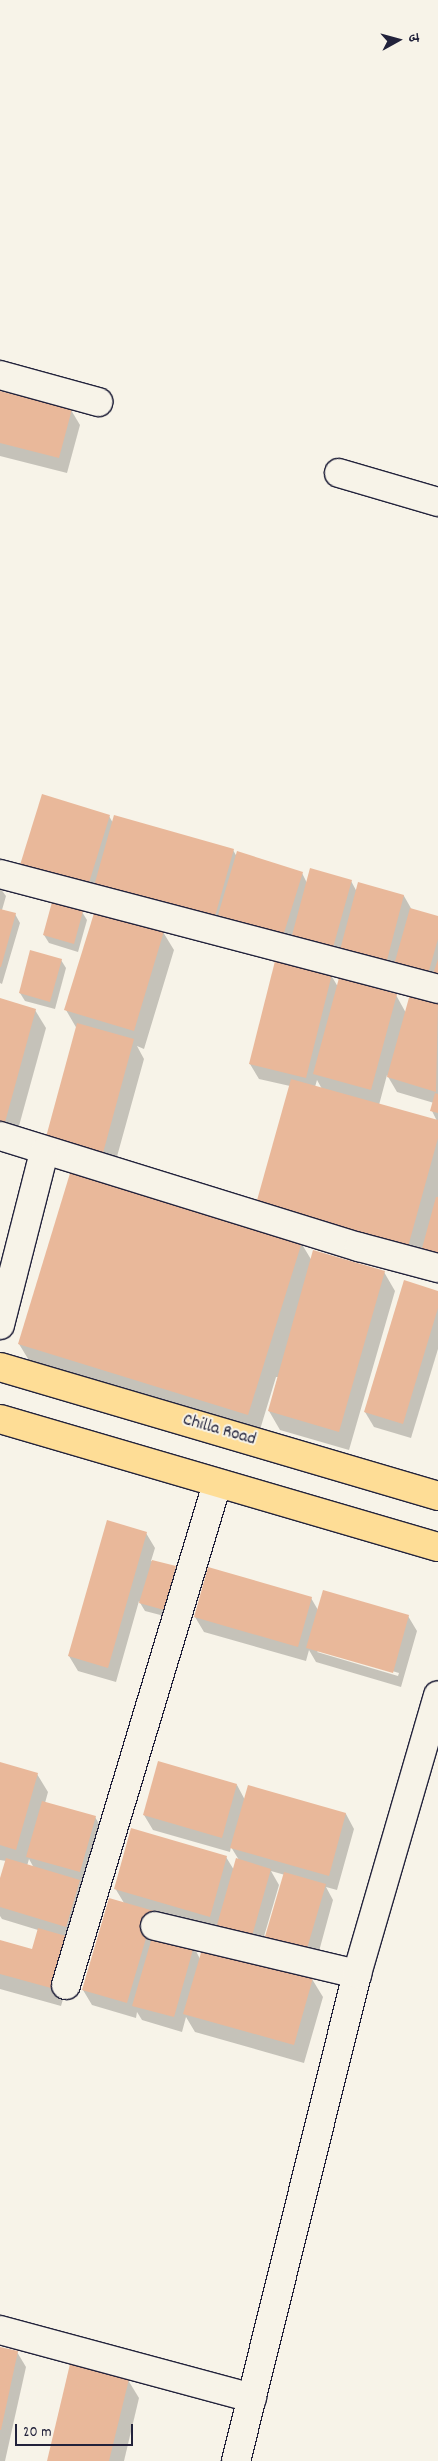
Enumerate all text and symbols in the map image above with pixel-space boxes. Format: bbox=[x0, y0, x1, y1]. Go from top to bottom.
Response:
north arrow bbox=[373, 15, 423, 65]
text: उ bbox=[402, 33, 423, 43]
street label: Chilla Road bbox=[180, 1410, 258, 1452]
scale bar bbox=[18, 2414, 135, 2446]
text: 20 m bbox=[23, 2422, 51, 2444]

